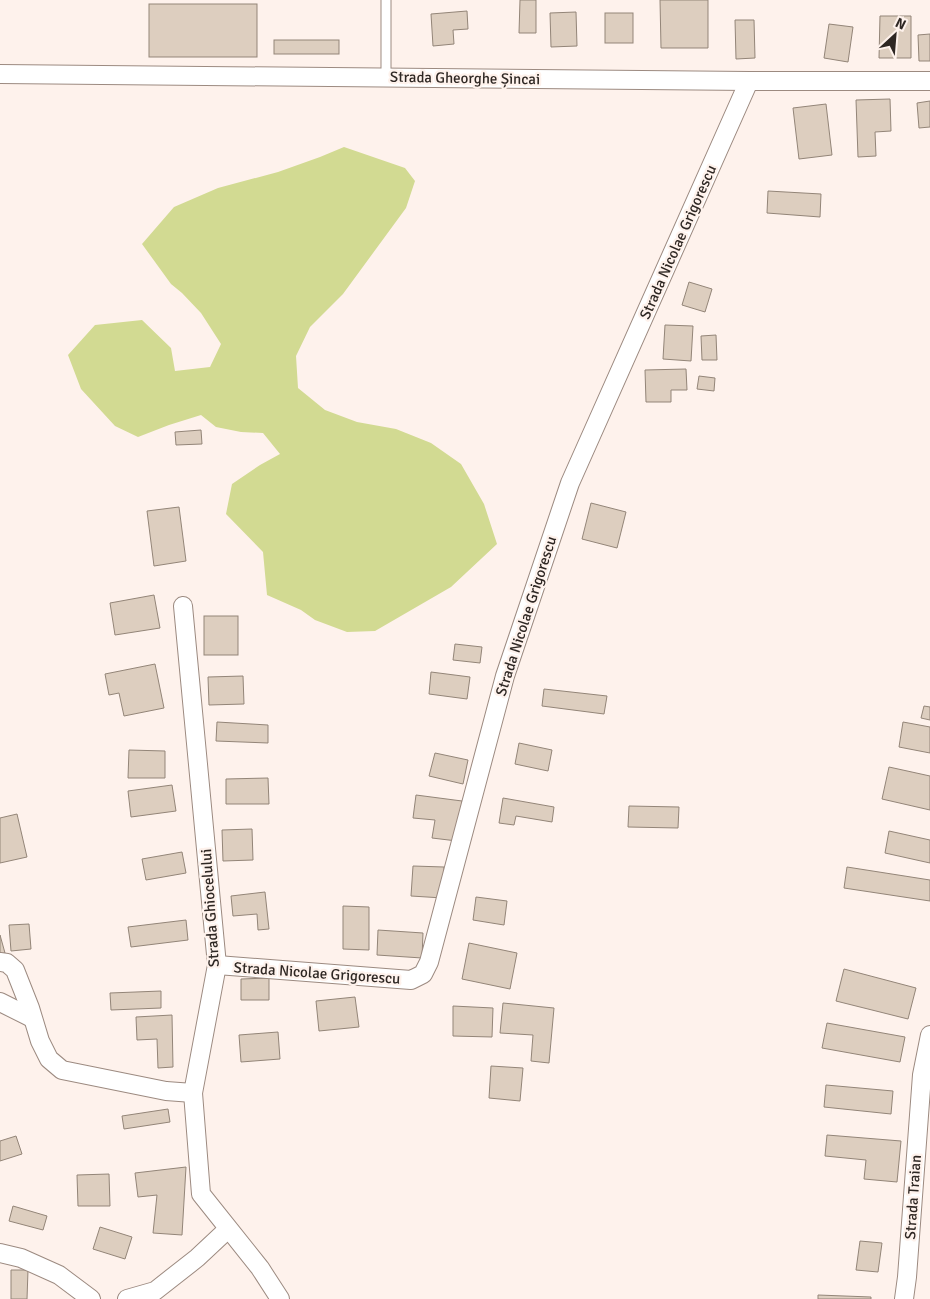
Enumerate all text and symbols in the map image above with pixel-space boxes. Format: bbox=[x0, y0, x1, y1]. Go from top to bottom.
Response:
north arrow bbox=[870, 10, 920, 60]
text: N bbox=[892, 14, 909, 34]
street label: Strada Gheorghe Șincai bbox=[390, 68, 540, 88]
street label: Strada Nicolae Grigorescu bbox=[636, 162, 720, 322]
street label: Strada Nicolae Grigorescu bbox=[492, 534, 560, 698]
street label: Strada Ghiocelului bbox=[197, 848, 223, 968]
street label: Strada Nicolae Grigorescu bbox=[233, 958, 401, 988]
street label: Strada Traian bbox=[901, 1154, 925, 1240]

